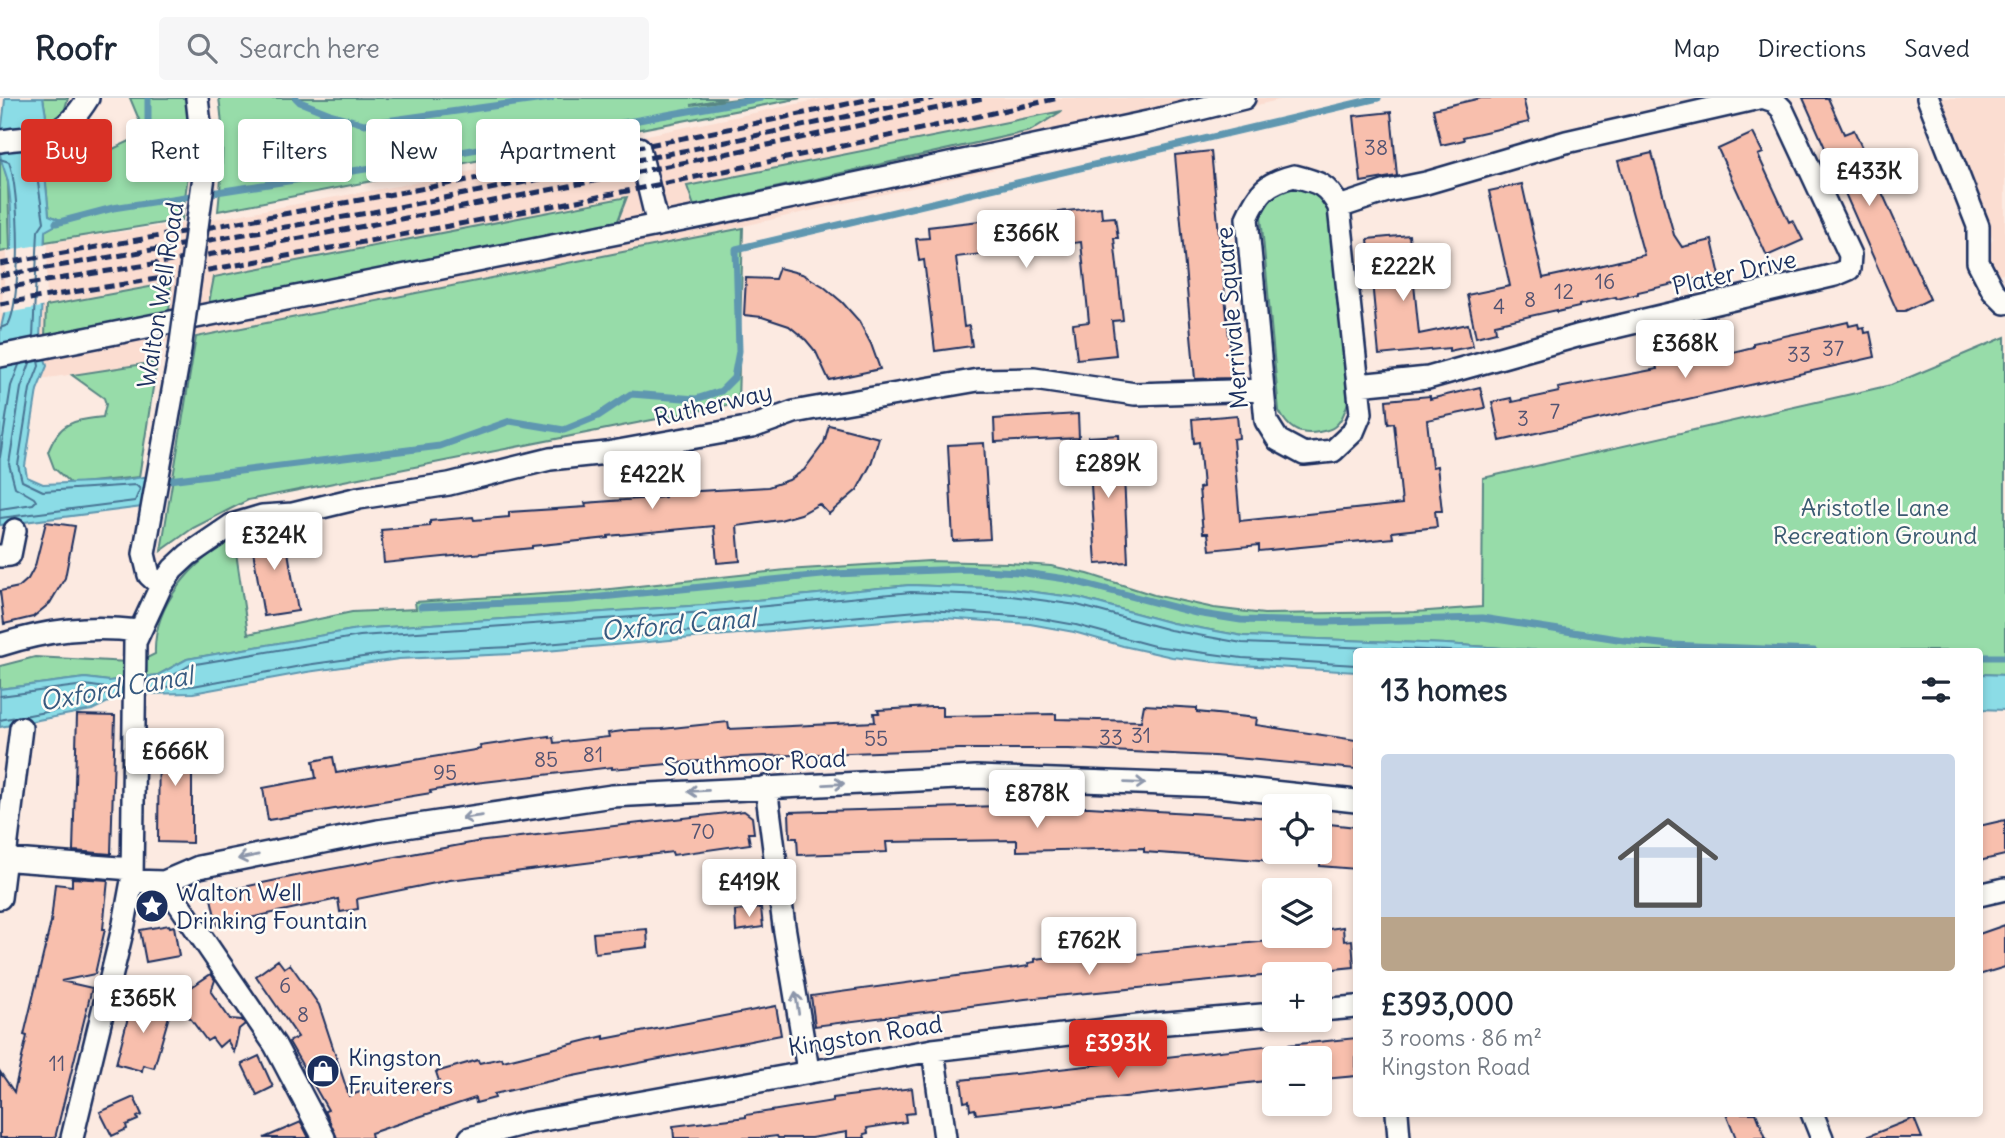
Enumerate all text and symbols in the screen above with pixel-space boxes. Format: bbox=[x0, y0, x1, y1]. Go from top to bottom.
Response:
search box bbox=[159, 17, 649, 80]
text: Roofr bbox=[35, 27, 117, 69]
icon: search bbox=[183, 29, 221, 67]
text: Search here bbox=[239, 32, 380, 65]
text: Map bbox=[1673, 33, 1720, 63]
text: Directions bbox=[1758, 33, 1866, 63]
text: Saved bbox=[1904, 33, 1970, 63]
chip: Buy bbox=[21, 119, 112, 182]
chip: Rent bbox=[126, 119, 224, 182]
chip: Filters bbox=[238, 119, 352, 182]
chip: New bbox=[366, 119, 462, 182]
chip: Apartment bbox=[476, 119, 640, 182]
house number: 38 bbox=[1364, 134, 1388, 161]
pin: £433K bbox=[1820, 148, 1918, 208]
text: £433K bbox=[1836, 156, 1902, 185]
street label: Walton Well Road bbox=[130, 200, 190, 390]
pin: £366K bbox=[977, 211, 1075, 270]
text: £366K bbox=[993, 218, 1059, 247]
street label: Merrivale Square bbox=[1208, 226, 1254, 410]
street label: Plater Drive bbox=[1669, 243, 1799, 301]
pin: £222K bbox=[1354, 244, 1452, 303]
text: £222K bbox=[1371, 251, 1435, 280]
house number: 16 bbox=[1595, 268, 1615, 295]
house number: 12 bbox=[1554, 278, 1574, 305]
house number: 8 bbox=[1524, 286, 1536, 313]
house number: 4 bbox=[1493, 293, 1505, 320]
pin: £368K bbox=[1636, 320, 1734, 380]
text: £368K bbox=[1652, 328, 1718, 357]
house number: 37 bbox=[1822, 335, 1844, 362]
house number: 33 bbox=[1787, 341, 1811, 368]
street label: Rutherway bbox=[651, 376, 775, 432]
house number: 7 bbox=[1550, 398, 1560, 425]
house number: 3 bbox=[1517, 405, 1529, 432]
pin: £289K bbox=[1059, 440, 1157, 500]
text: £289K bbox=[1075, 448, 1141, 477]
pin: £422K bbox=[603, 452, 701, 511]
text: £422K bbox=[620, 459, 684, 488]
park label: Aristotle Lane Recreation Ground bbox=[1773, 492, 1977, 550]
pin: £324K bbox=[225, 512, 323, 572]
text: £324K bbox=[241, 520, 307, 549]
water label: Oxford Canal bbox=[599, 601, 760, 647]
water label: Oxford Canal bbox=[37, 658, 198, 718]
text: 13 homes bbox=[1381, 671, 1507, 709]
icon: filters bbox=[1917, 671, 1955, 709]
house number: 31 bbox=[1131, 722, 1151, 749]
house number: 33 bbox=[1099, 724, 1123, 751]
house number: 55 bbox=[864, 725, 888, 752]
pin: £666K bbox=[126, 728, 224, 788]
text: £666K bbox=[142, 736, 208, 765]
house number: 81 bbox=[583, 741, 603, 768]
street label: Southmoor Road bbox=[663, 742, 847, 782]
house number: 85 bbox=[534, 746, 558, 773]
house number: 95 bbox=[433, 759, 457, 786]
pin: £878K bbox=[988, 770, 1086, 830]
one-way arrow bbox=[1123, 776, 1146, 789]
one-way arrow bbox=[822, 777, 845, 790]
text: £878K bbox=[1005, 778, 1069, 807]
one-way arrow bbox=[687, 785, 710, 798]
map controls bbox=[1262, 794, 1332, 1116]
button: locate bbox=[1262, 794, 1332, 864]
icon: home bbox=[1605, 800, 1731, 926]
one-way arrow bbox=[461, 810, 484, 823]
house number: 70 bbox=[691, 818, 715, 845]
one-way arrow bbox=[237, 851, 260, 865]
pin: £419K bbox=[700, 860, 798, 919]
text: £419K bbox=[718, 867, 780, 896]
place label: Walton Well Drinking Fountain bbox=[176, 877, 368, 935]
button: layers bbox=[1262, 878, 1332, 948]
place icon: Walton Well Drinking Fountain bbox=[133, 887, 171, 925]
pin: £762K bbox=[1040, 918, 1138, 977]
text: £762K bbox=[1057, 925, 1121, 954]
button: + bbox=[1262, 962, 1332, 1032]
house number: 6 bbox=[279, 972, 291, 999]
pin: £365K bbox=[94, 976, 192, 1035]
text: £365K bbox=[110, 983, 176, 1012]
text: £393,000 bbox=[1381, 985, 1514, 1023]
one-way arrow bbox=[790, 992, 803, 1015]
house number: 8 bbox=[297, 1001, 309, 1028]
street label: Kingston Road bbox=[786, 1008, 944, 1062]
pin: £393K bbox=[1069, 1020, 1167, 1080]
text: 3 rooms · 86 m² bbox=[1381, 1023, 1542, 1052]
text: £393K bbox=[1085, 1028, 1151, 1057]
place label: Kingston Fruiterers bbox=[348, 1042, 453, 1100]
button: − bbox=[1262, 1046, 1332, 1116]
house number: 11 bbox=[49, 1050, 65, 1077]
shop icon: Kingston Fruiterers bbox=[304, 1052, 342, 1090]
text: Kingston Road bbox=[1381, 1052, 1530, 1081]

